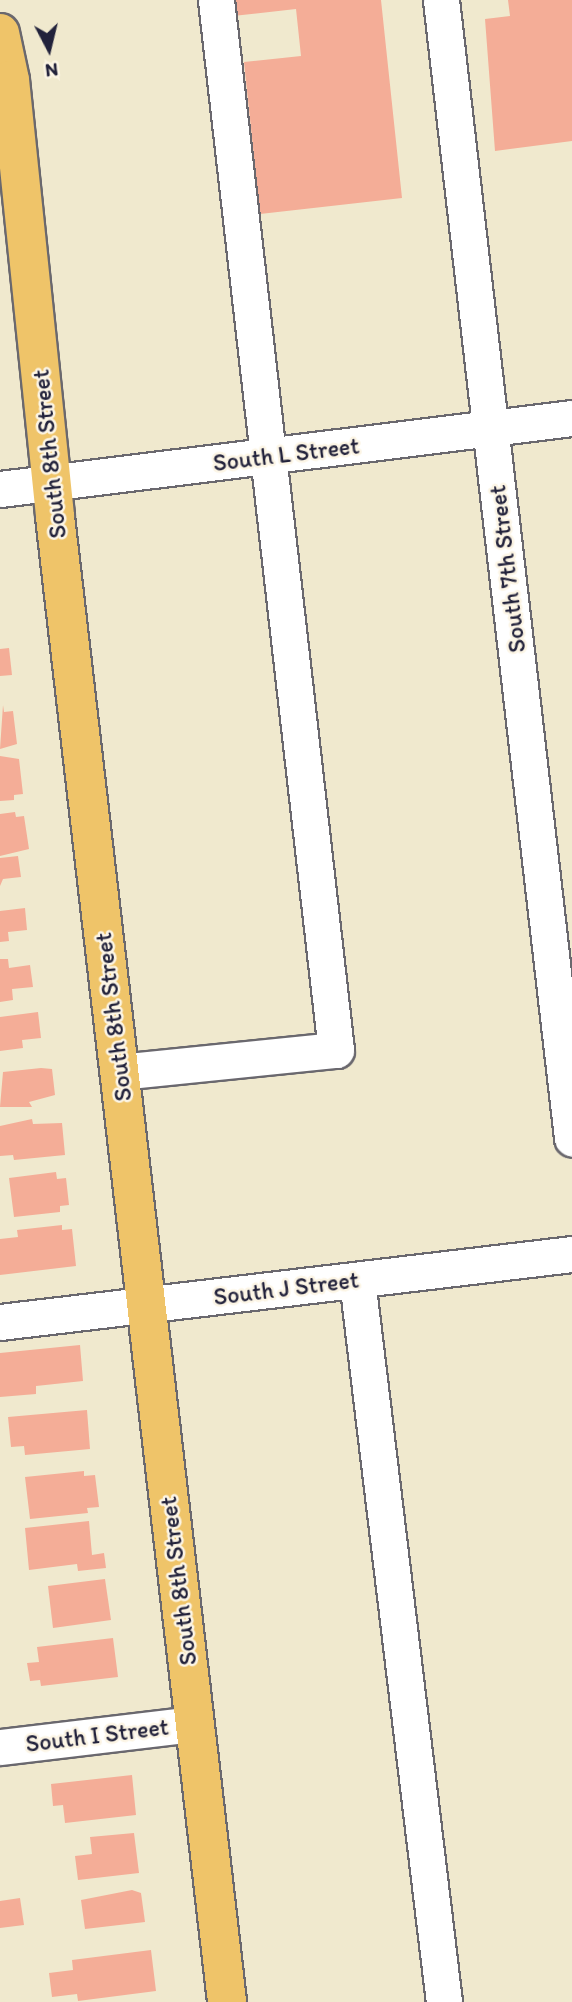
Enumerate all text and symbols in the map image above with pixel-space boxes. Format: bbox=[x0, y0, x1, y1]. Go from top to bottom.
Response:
north arrow bbox=[14, 14, 84, 84]
text: N bbox=[44, 58, 59, 83]
street label: South 8th Street bbox=[26, 369, 72, 539]
street label: South L Street bbox=[212, 431, 360, 477]
street label: South 7th Street bbox=[482, 484, 532, 654]
street label: South 8th Street bbox=[88, 931, 138, 1103]
street label: South J Street bbox=[212, 1265, 360, 1311]
street label: South 8th Street bbox=[153, 1495, 203, 1667]
street label: South I Street bbox=[24, 1712, 170, 1758]

